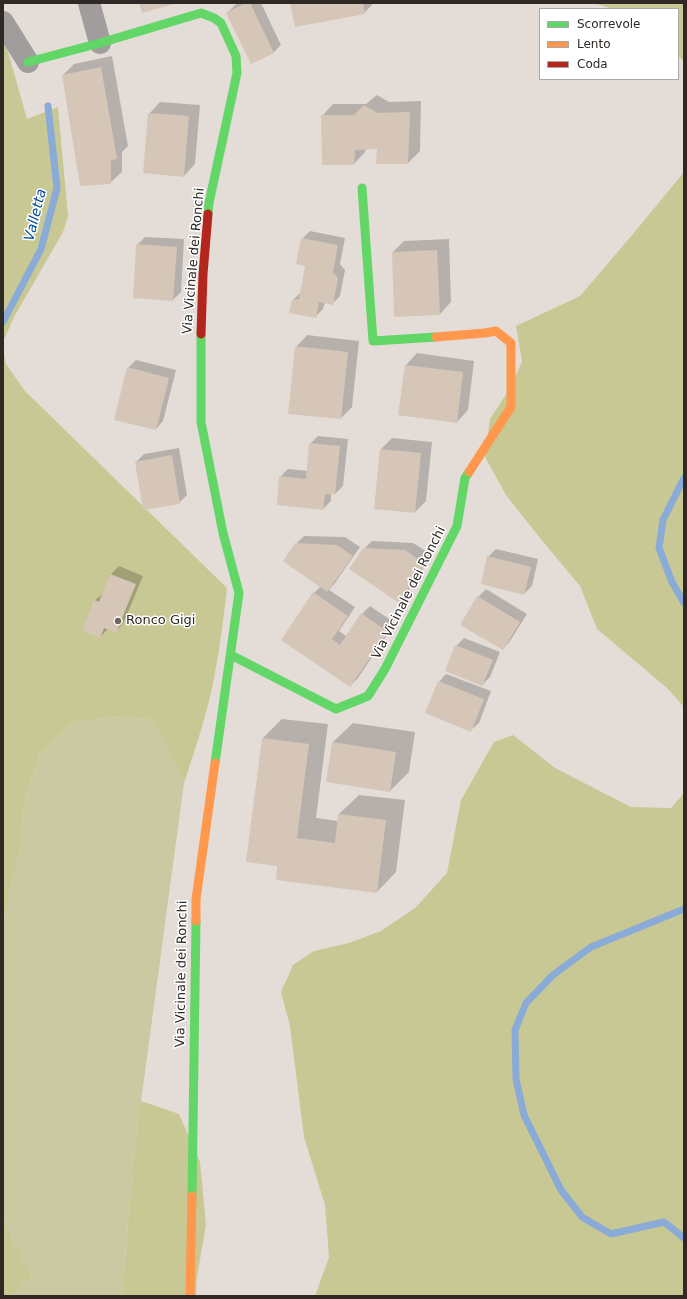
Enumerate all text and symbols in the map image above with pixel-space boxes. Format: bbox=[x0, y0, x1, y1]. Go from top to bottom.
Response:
legend bbox=[539, 8, 679, 80]
text: Scorrevole bbox=[577, 17, 641, 31]
text: Lento bbox=[577, 37, 611, 51]
text: Coda bbox=[577, 57, 608, 71]
water label: Valletta bbox=[21, 187, 51, 243]
street label: Via Vicinale dei Ronchi bbox=[180, 187, 208, 335]
street label: Via Vicinale dei Ronchi bbox=[369, 524, 449, 662]
place label: Ronco Gigi bbox=[126, 613, 195, 629]
marker: Ronco Gigi bbox=[113, 616, 123, 626]
street label: Via Vicinale dei Ronchi bbox=[173, 900, 191, 1048]

